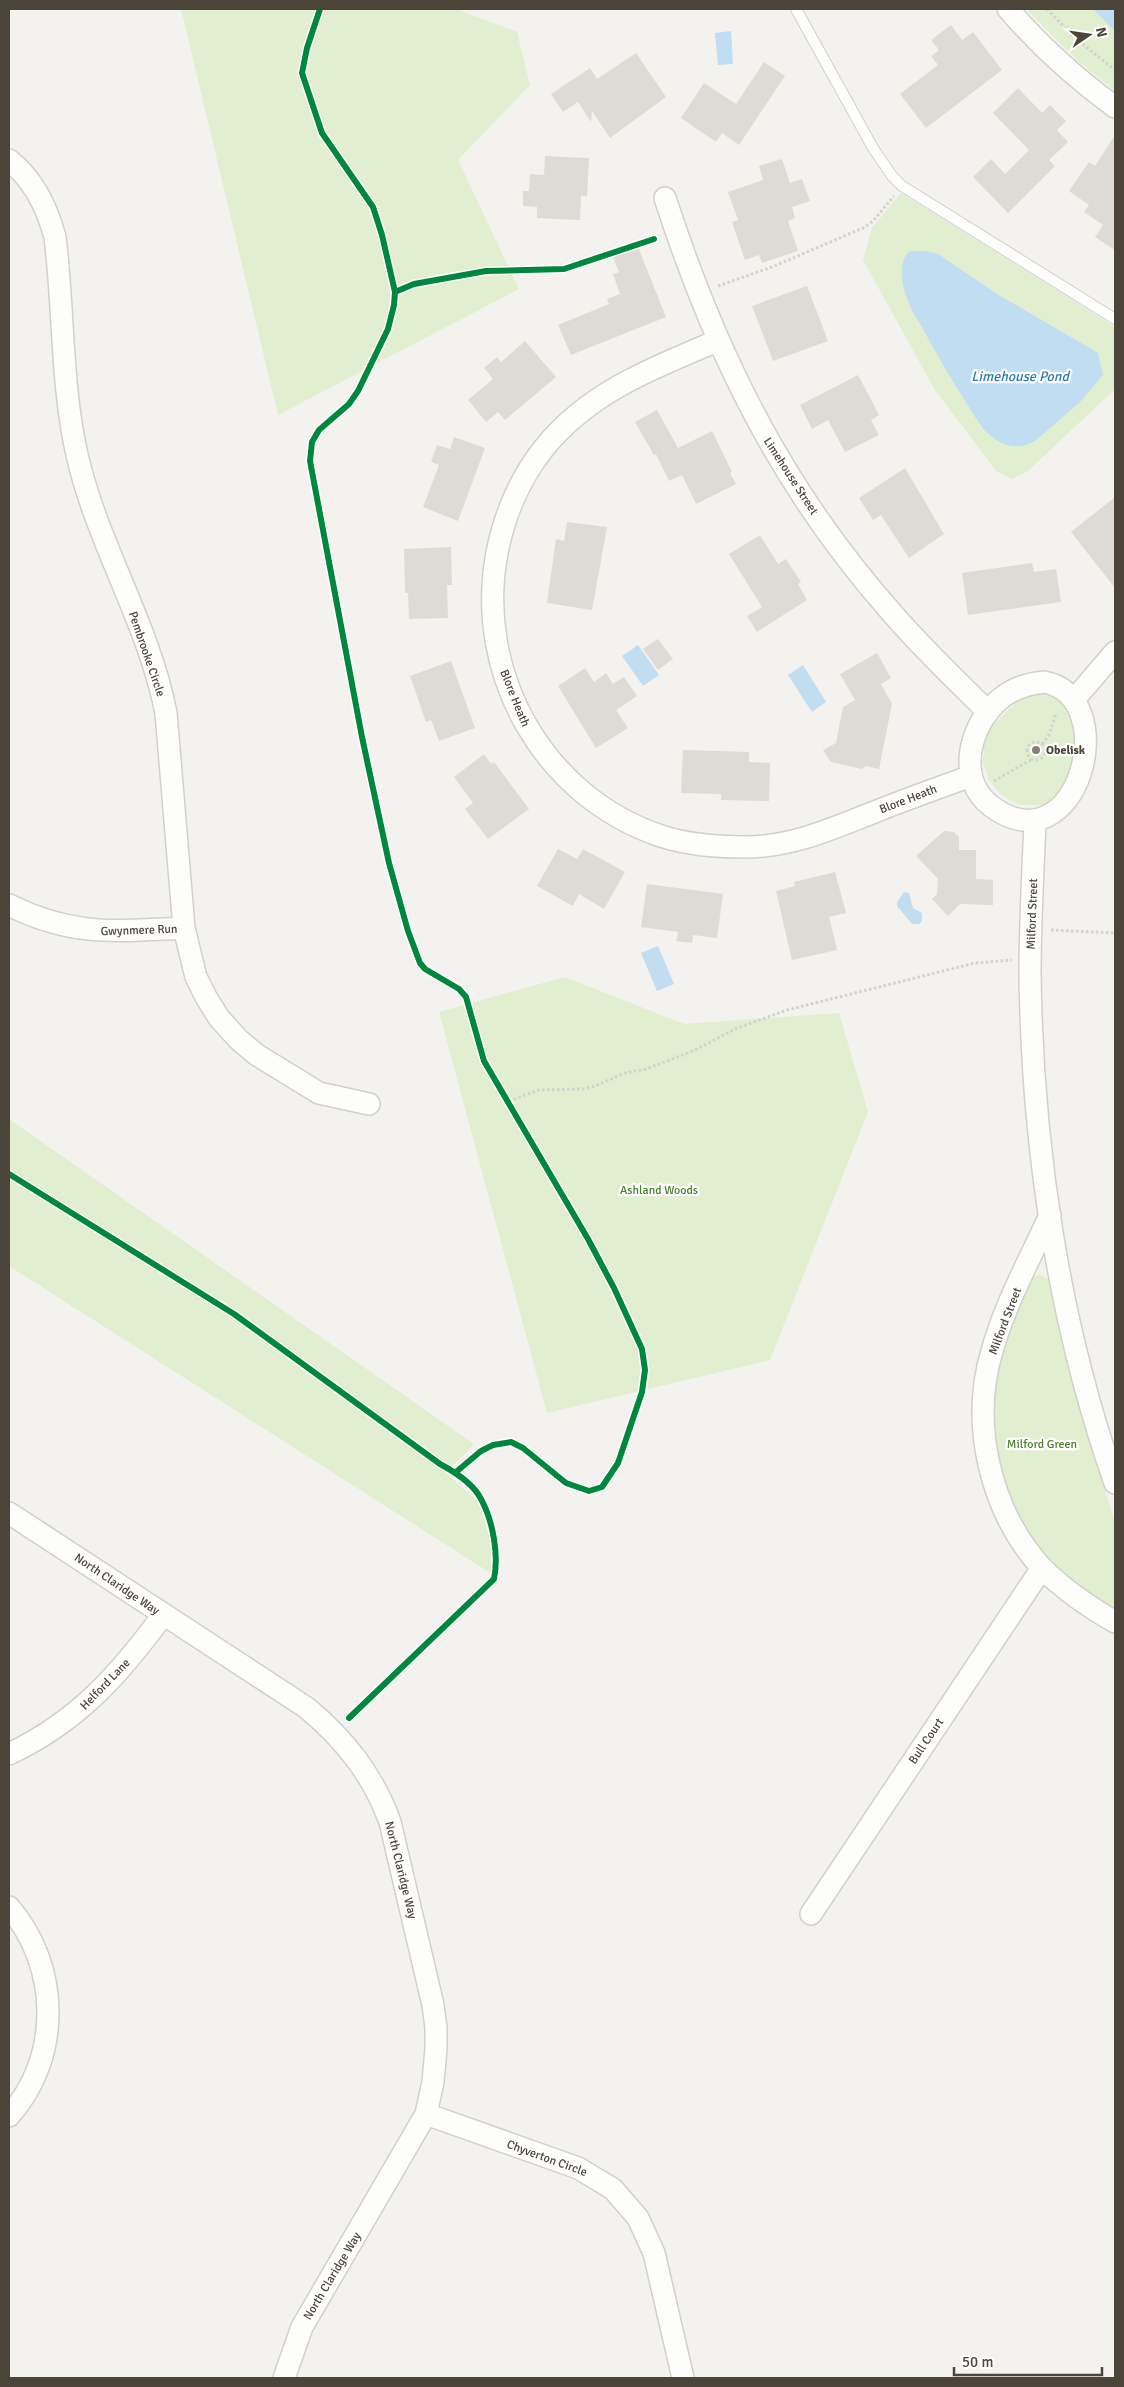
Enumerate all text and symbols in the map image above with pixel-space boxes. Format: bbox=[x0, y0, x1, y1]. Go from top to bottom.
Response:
north arrow bbox=[1064, 10, 1114, 60]
text: N bbox=[1092, 26, 1111, 39]
water label: Limehouse Pond bbox=[971, 368, 1070, 385]
street label: Limehouse Street bbox=[760, 435, 821, 518]
street label: Pembrooke Circle bbox=[125, 610, 168, 699]
street label: Blore Heath bbox=[496, 667, 533, 729]
place label: Obelisk bbox=[1046, 743, 1086, 758]
marker: Obelisk bbox=[1030, 744, 1042, 756]
street label: Blore Heath bbox=[877, 782, 939, 817]
street label: Milford Street bbox=[1024, 878, 1041, 950]
street label: Gwynmere Run bbox=[100, 922, 178, 939]
park label: Ashland Woods bbox=[620, 1183, 698, 1198]
street label: Milford Street bbox=[986, 1285, 1025, 1357]
park label: Milford Green bbox=[1007, 1437, 1077, 1452]
street label: North Claridge Way bbox=[71, 1550, 163, 1619]
street label: Helford Lane bbox=[77, 1655, 134, 1713]
street label: Bull Court bbox=[906, 1715, 947, 1767]
street label: North Claridge Way bbox=[381, 1820, 420, 1921]
street label: Chyverton Circle bbox=[505, 2137, 589, 2180]
street label: North Claridge Way bbox=[300, 2229, 365, 2323]
scale bar bbox=[954, 2344, 1102, 2376]
text: 50 m bbox=[962, 2353, 993, 2371]

